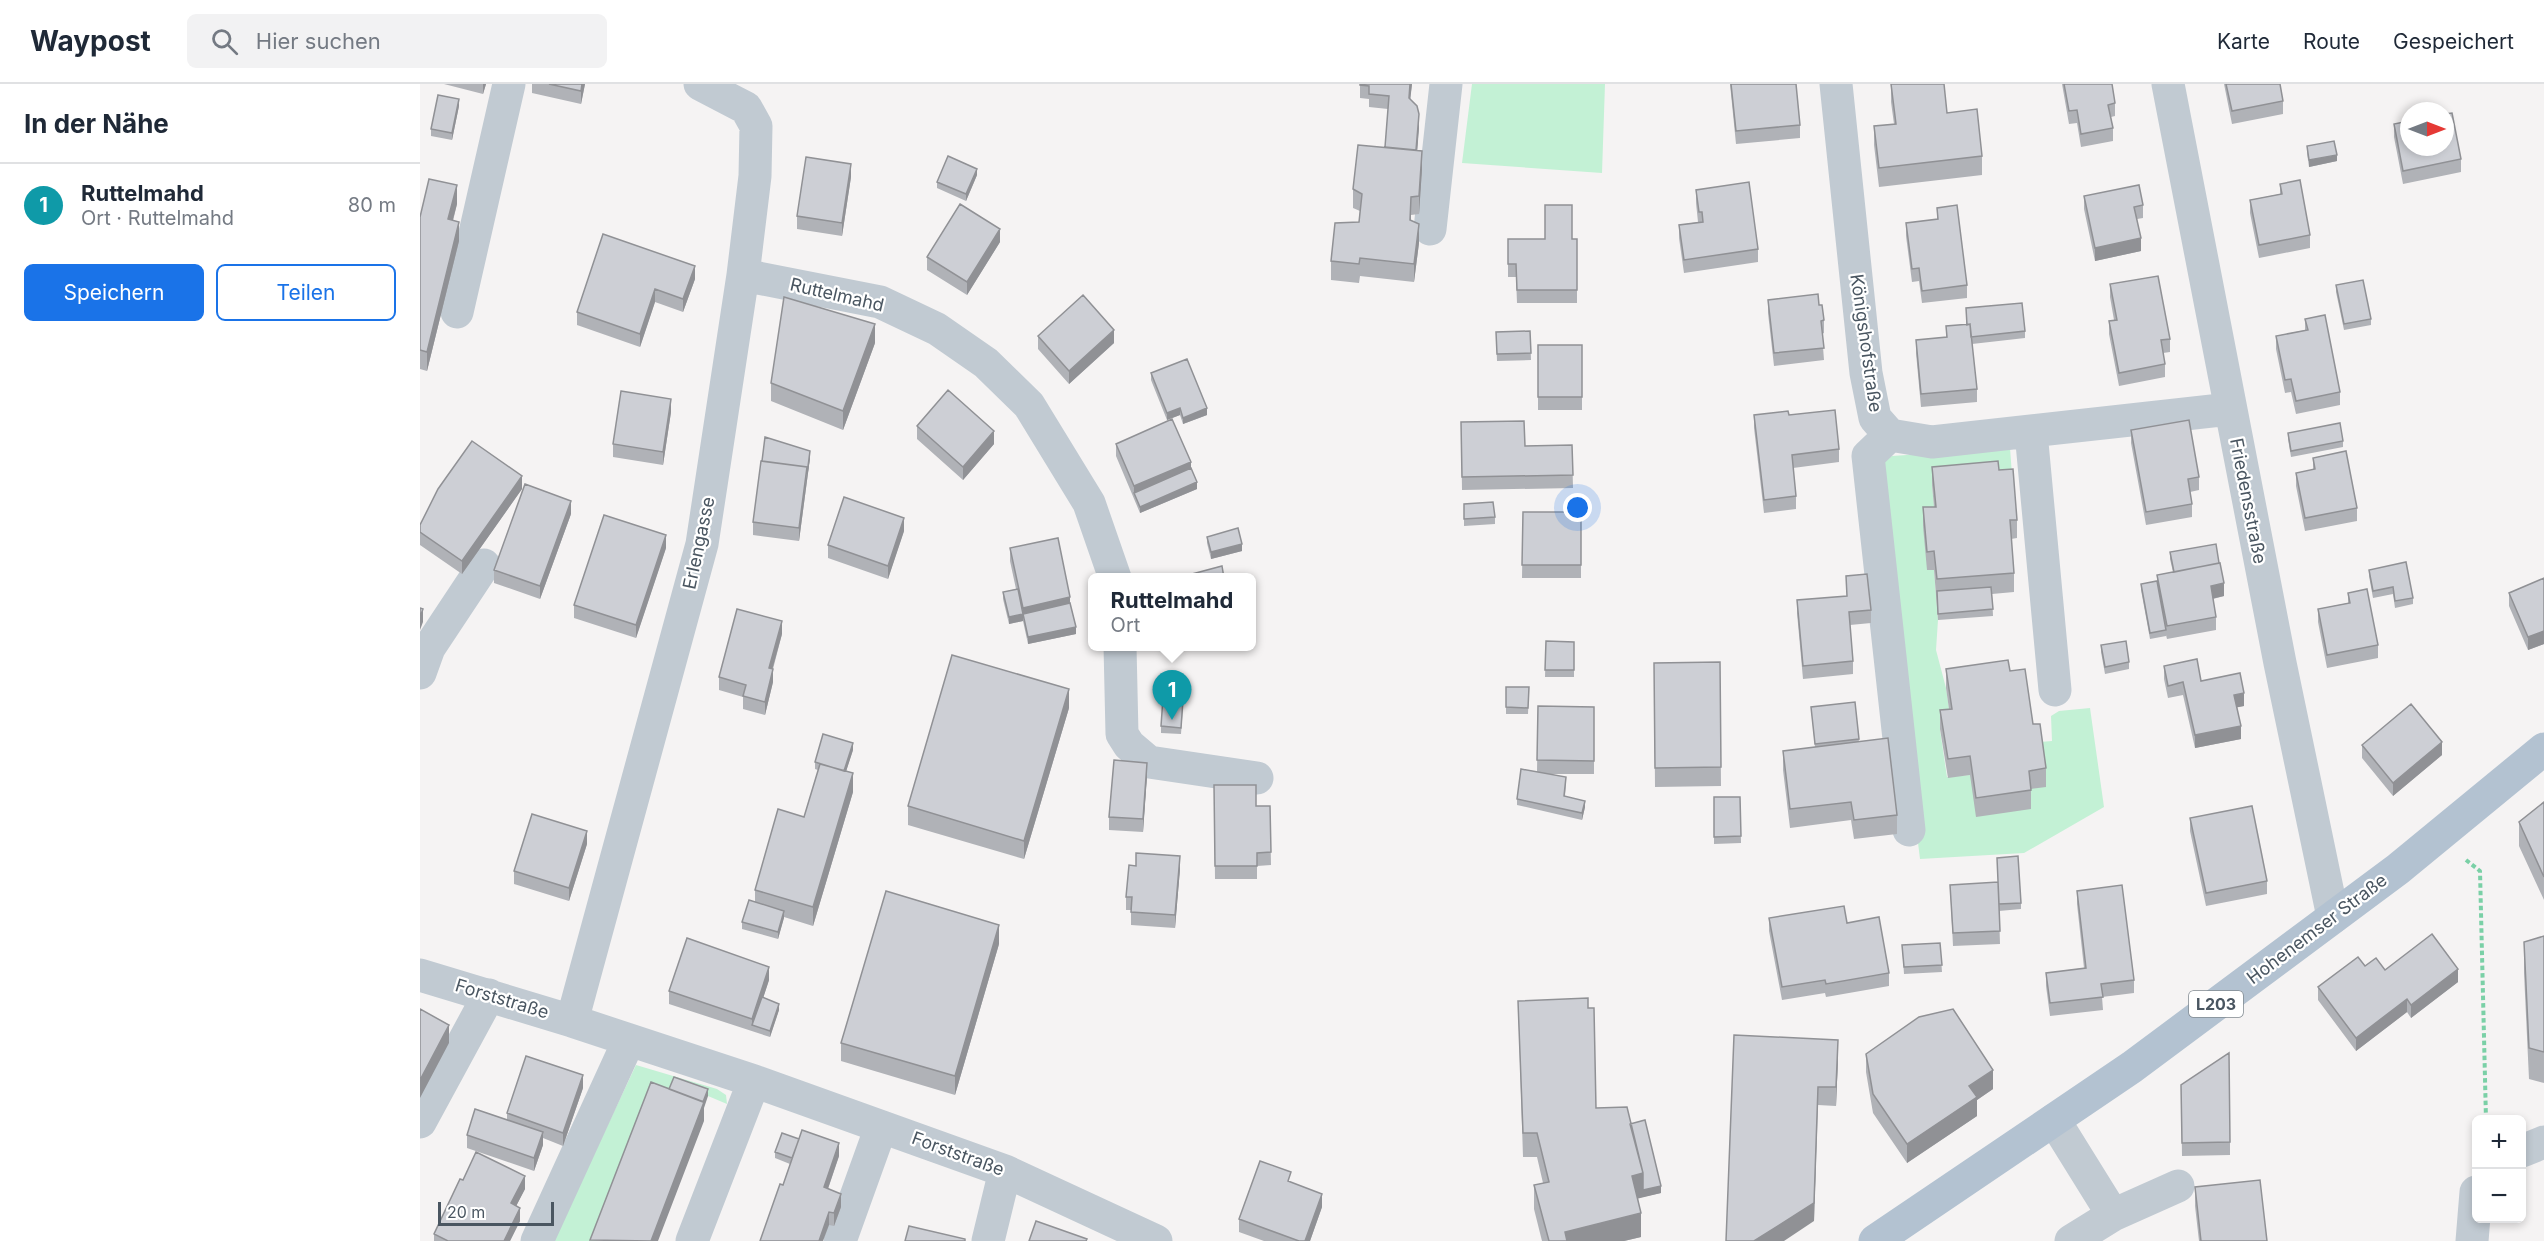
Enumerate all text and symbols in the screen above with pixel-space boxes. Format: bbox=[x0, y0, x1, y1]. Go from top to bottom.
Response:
search box bbox=[187, 14, 607, 68]
text: Waypost bbox=[30, 24, 151, 58]
icon: search bbox=[208, 25, 241, 58]
text: Hier suchen bbox=[256, 28, 381, 54]
text: Karte bbox=[2217, 29, 2270, 54]
text: Route bbox=[2303, 29, 2360, 54]
text: Gespeichert bbox=[2393, 29, 2514, 54]
north arrow bbox=[2400, 102, 2454, 156]
text: In der Nähe bbox=[24, 108, 169, 139]
text: Ruttelmahd bbox=[81, 180, 204, 206]
text: 1 bbox=[39, 193, 48, 217]
text: 80 m bbox=[348, 193, 396, 217]
text: Ort · Ruttelmahd bbox=[81, 206, 234, 230]
button: Speichern bbox=[24, 264, 204, 321]
button: Teilen bbox=[216, 264, 396, 321]
street label: Königshofstraße bbox=[1846, 273, 1887, 413]
street label: Ruttelmahd bbox=[788, 274, 886, 316]
street label: Friedensstraße bbox=[2226, 436, 2271, 566]
your location bbox=[1563, 493, 1592, 522]
street label: Erlengasse bbox=[678, 495, 719, 591]
popup bbox=[1088, 573, 1256, 651]
text: Ruttelmahd bbox=[1111, 587, 1233, 613]
text: Ort bbox=[1111, 613, 1140, 637]
pin: 1 bbox=[1152, 670, 1191, 720]
street label: Hohenemser Straße bbox=[2243, 869, 2391, 988]
street label: Forststraße bbox=[453, 974, 551, 1023]
road number: L203 bbox=[2189, 991, 2243, 1017]
map controls bbox=[2472, 1115, 2526, 1223]
button: + bbox=[2472, 1115, 2526, 1169]
street label: Forststraße bbox=[909, 1127, 1007, 1180]
button: − bbox=[2472, 1169, 2526, 1223]
scale bar bbox=[438, 1199, 554, 1226]
text: 20 m bbox=[447, 1202, 485, 1222]

